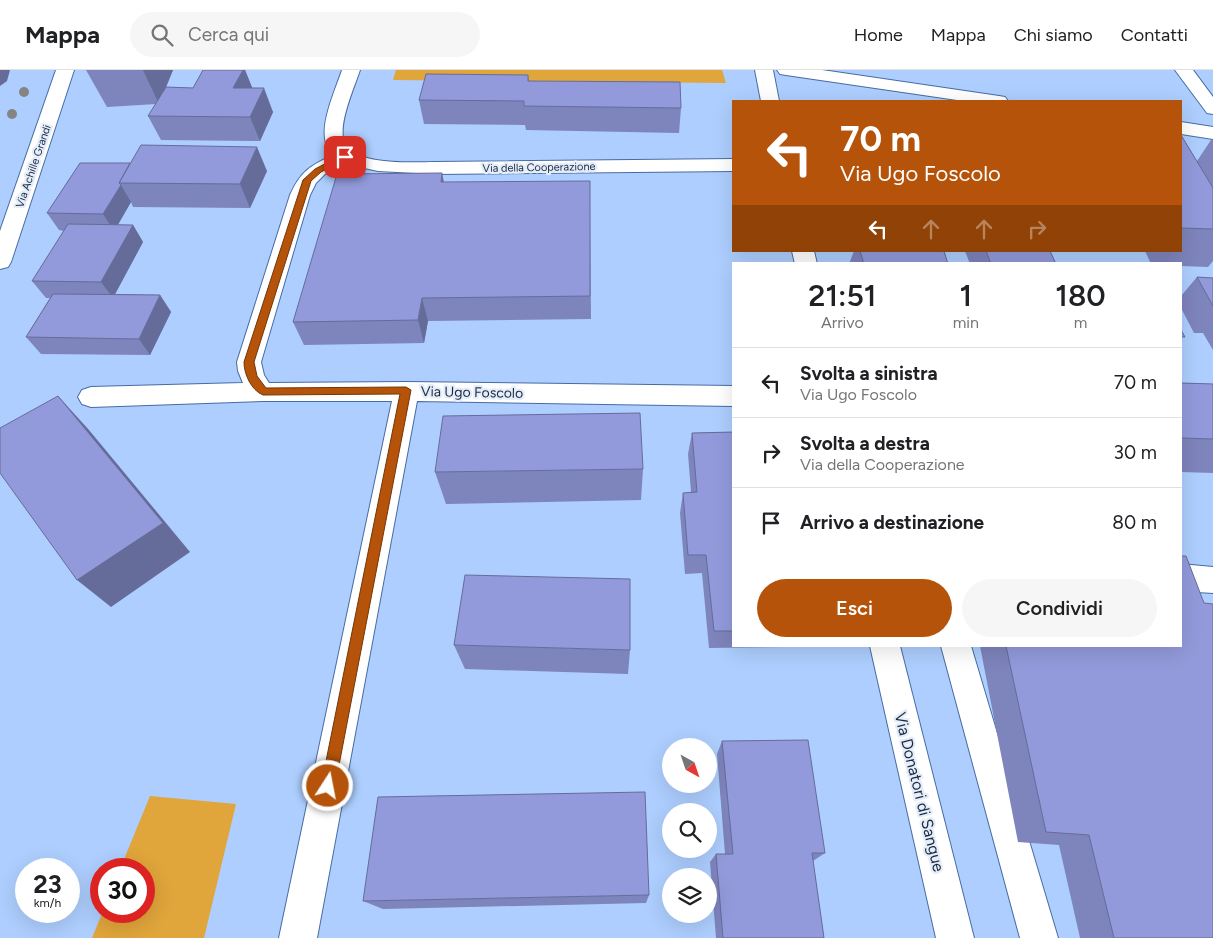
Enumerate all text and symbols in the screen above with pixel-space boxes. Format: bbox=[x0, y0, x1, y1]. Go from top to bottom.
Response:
search box bbox=[130, 12, 480, 57]
text: Mappa bbox=[25, 20, 100, 49]
icon: search bbox=[148, 21, 176, 49]
text: Cerca qui bbox=[188, 23, 269, 46]
text: Home bbox=[854, 24, 903, 46]
text: Mappa bbox=[931, 24, 986, 46]
text: Chi siamo bbox=[1014, 24, 1093, 46]
text: Contatti bbox=[1121, 24, 1188, 46]
text: 70 m bbox=[840, 118, 921, 160]
icon: left bbox=[757, 120, 822, 185]
street label: Via Achille Grandi bbox=[13, 123, 54, 209]
pin bbox=[324, 136, 366, 178]
icon: arrive bbox=[331, 143, 359, 171]
street label: Via della Cooperazione bbox=[482, 160, 596, 175]
text: Via Ugo Foscolo bbox=[840, 160, 1001, 187]
icon: left bbox=[864, 215, 892, 243]
icon: ahead bbox=[917, 215, 945, 243]
icon: ahead bbox=[970, 215, 998, 243]
icon: right bbox=[1023, 215, 1051, 243]
text: 21:51 bbox=[808, 277, 876, 314]
text: 1 bbox=[960, 277, 972, 314]
text: 180 bbox=[1055, 277, 1106, 314]
text: Arrivo bbox=[821, 313, 864, 332]
text: min bbox=[953, 313, 979, 332]
text: m bbox=[1074, 313, 1087, 332]
text: Svolta a sinistra bbox=[800, 362, 938, 385]
icon: left bbox=[757, 369, 785, 397]
text: 70 m bbox=[1114, 371, 1157, 394]
street label: Via Ugo Foscolo bbox=[421, 383, 523, 402]
text: Via Ugo Foscolo bbox=[800, 385, 917, 404]
text: Svolta a destra bbox=[800, 432, 930, 455]
icon: right bbox=[757, 439, 785, 467]
text: 30 m bbox=[1114, 441, 1157, 464]
text: Via della Cooperazione bbox=[800, 455, 965, 474]
icon: arrive bbox=[757, 509, 785, 537]
text: Arrivo a destinazione bbox=[800, 511, 984, 534]
text: 80 m bbox=[1112, 511, 1157, 534]
button: Esci bbox=[757, 579, 952, 637]
button: Condividi bbox=[962, 579, 1157, 637]
street label: Via Donatori di Sangue bbox=[890, 710, 949, 874]
north arrow bbox=[662, 738, 718, 792]
map controls bbox=[662, 738, 717, 923]
position arrow bbox=[301, 759, 353, 811]
button: search bbox=[662, 803, 717, 858]
speed limit sign: 30 bbox=[90, 858, 155, 923]
button: layers bbox=[662, 868, 717, 923]
text: 23 bbox=[33, 869, 62, 899]
text: km/h bbox=[34, 896, 61, 910]

